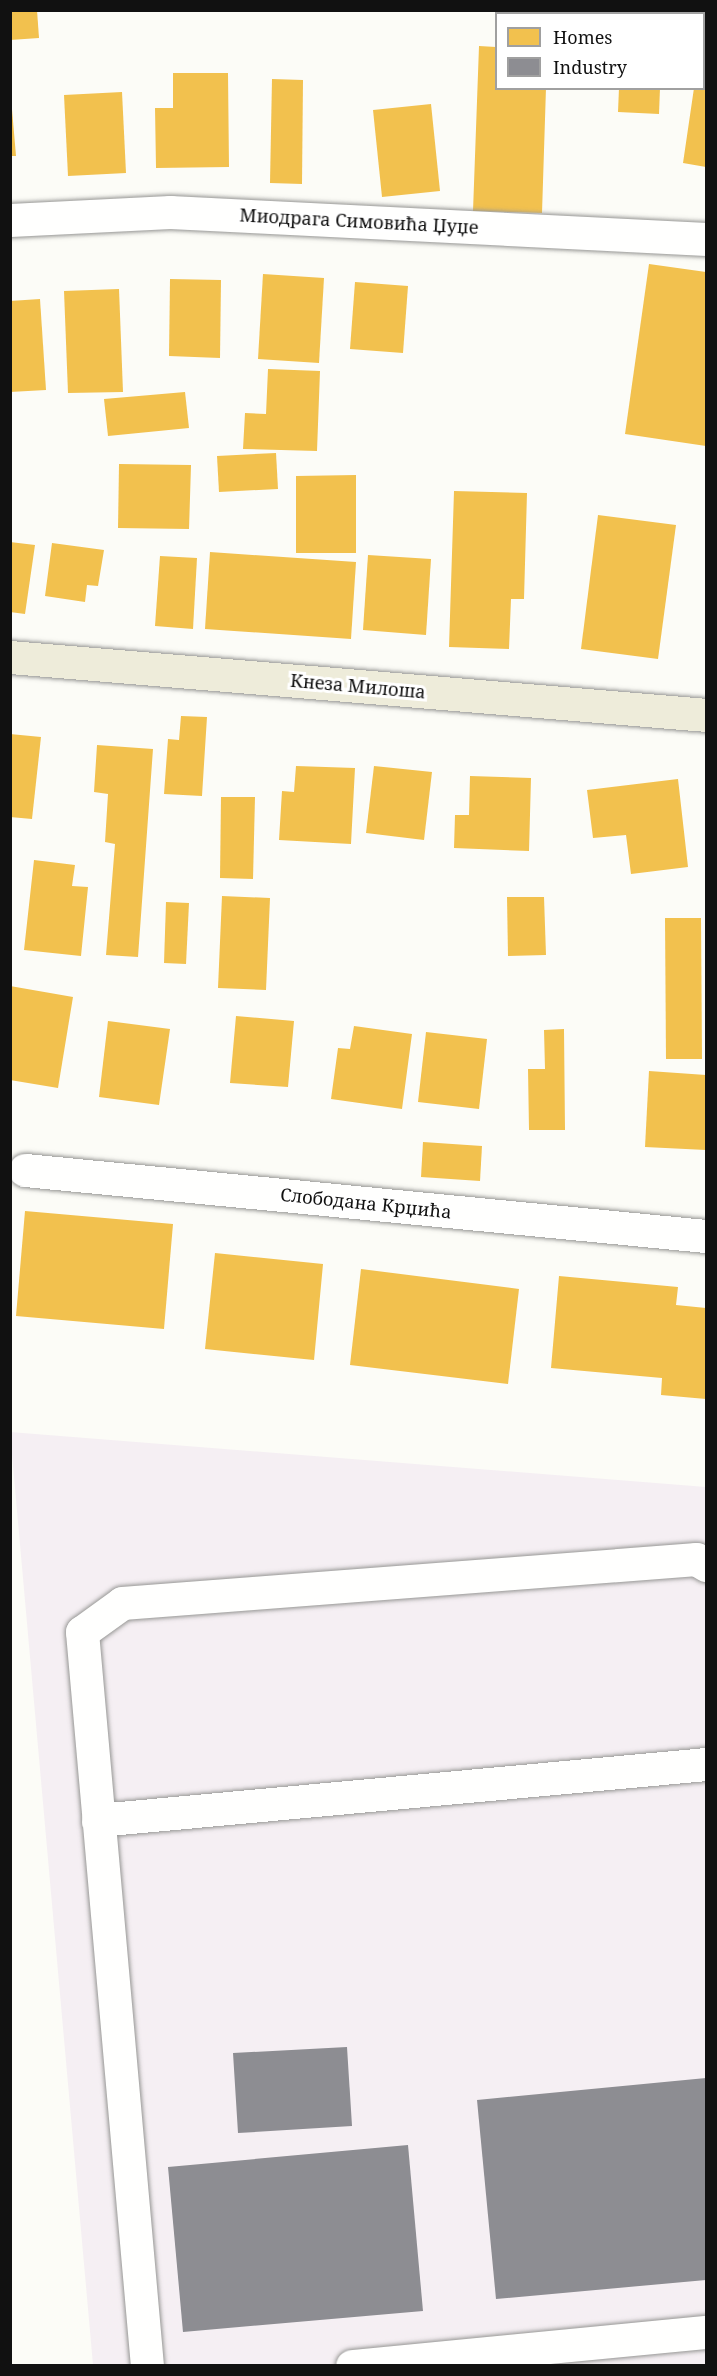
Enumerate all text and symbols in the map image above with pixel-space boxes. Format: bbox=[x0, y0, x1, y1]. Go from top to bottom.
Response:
legend bbox=[495, 12, 705, 90]
text: Homes bbox=[553, 25, 612, 49]
text: Industry bbox=[553, 55, 627, 79]
street label: Миодрага Симовића Џуџе bbox=[239, 204, 479, 238]
street label: Кнеза Милоша bbox=[289, 669, 427, 703]
street label: Слободана Крџића bbox=[279, 1183, 453, 1223]

